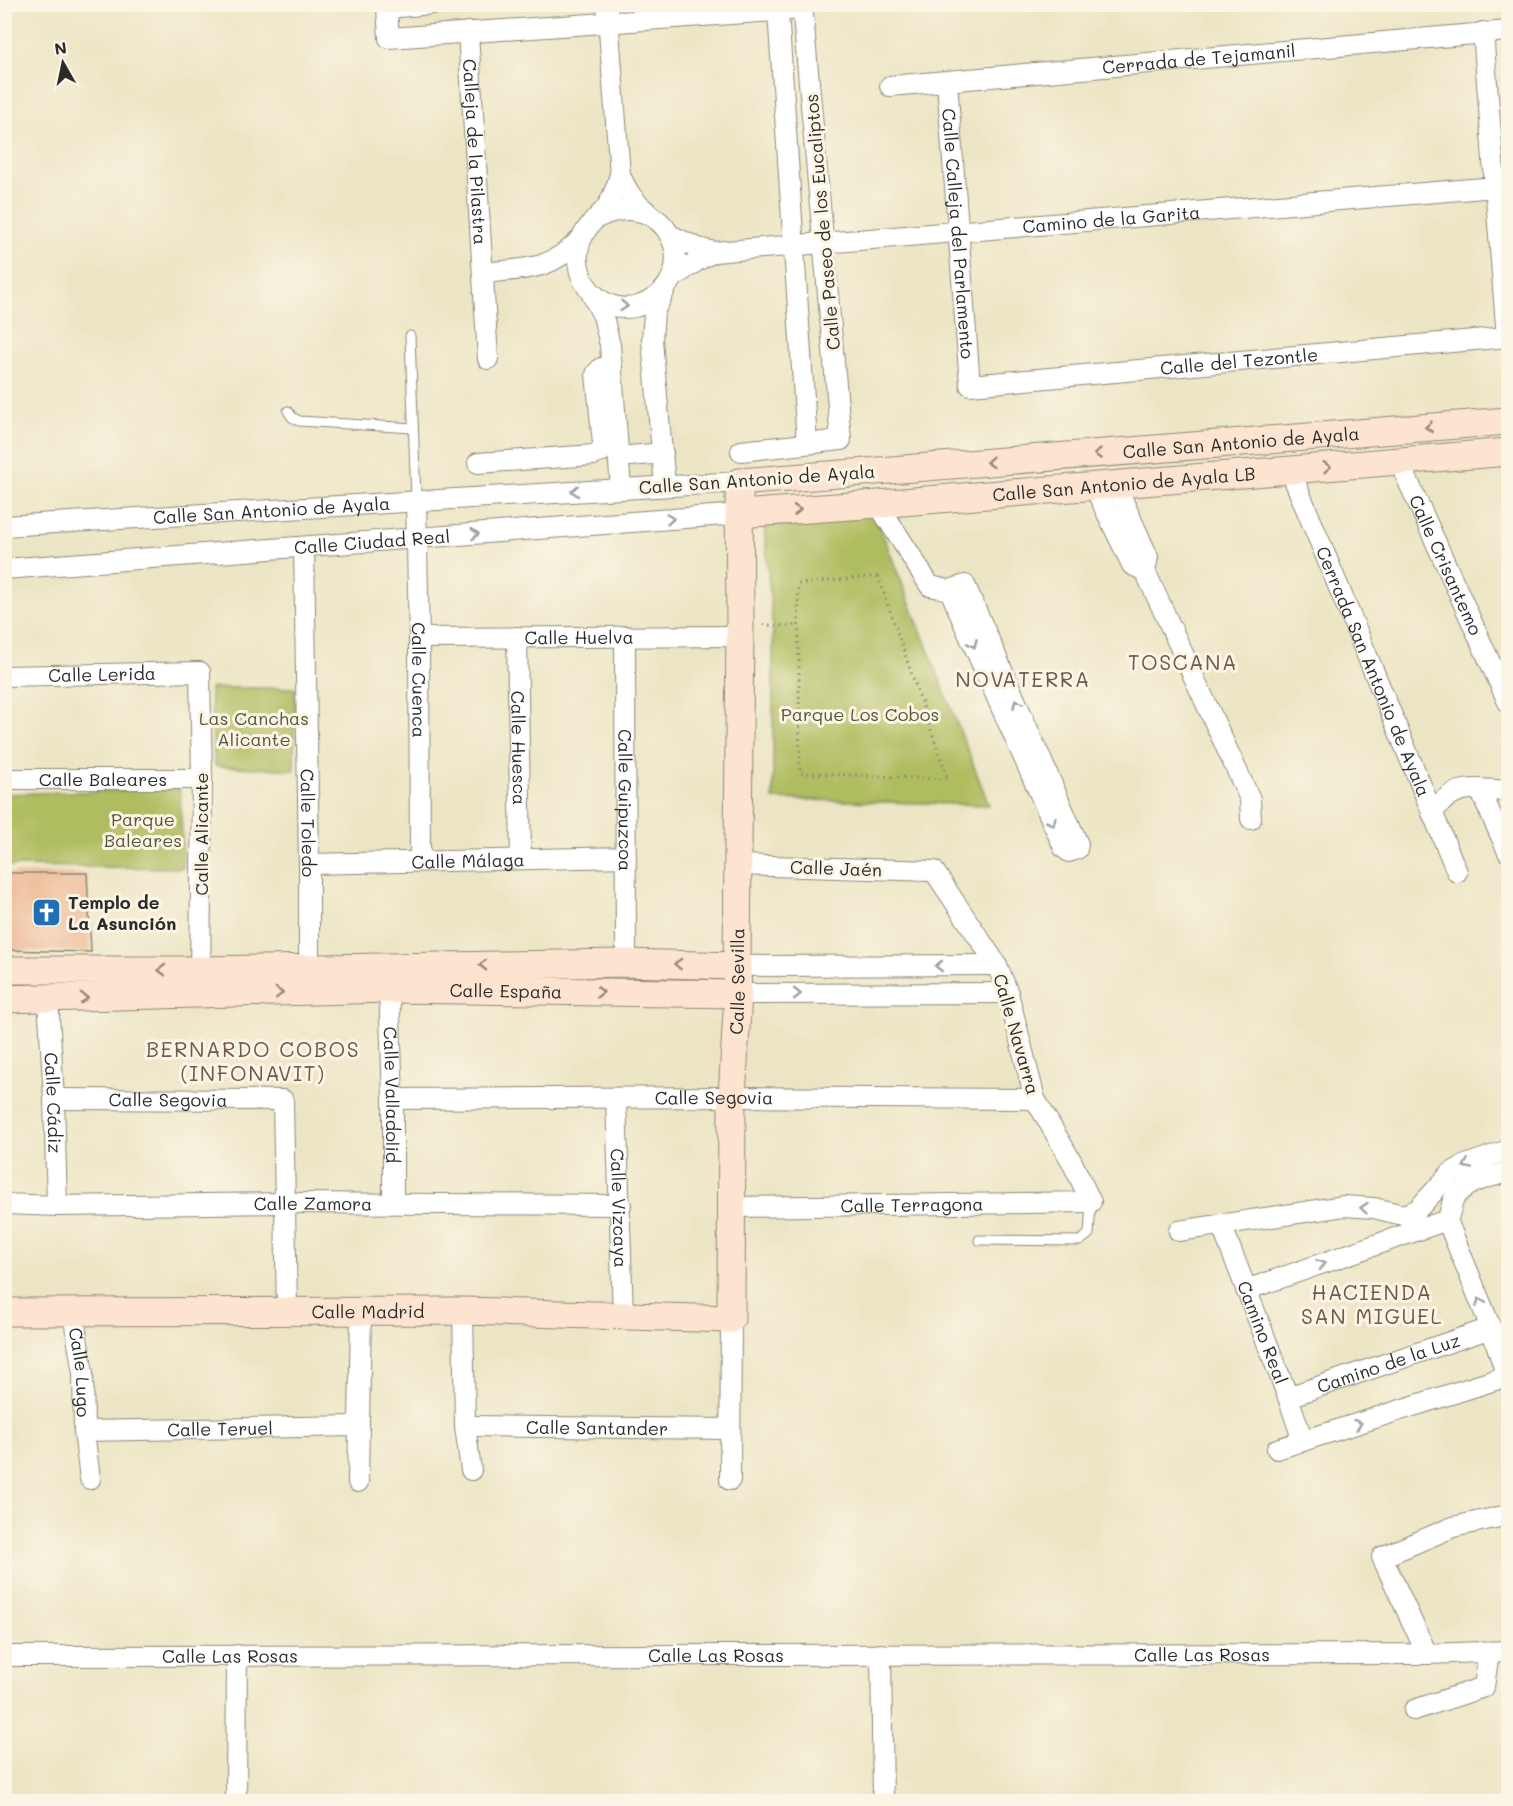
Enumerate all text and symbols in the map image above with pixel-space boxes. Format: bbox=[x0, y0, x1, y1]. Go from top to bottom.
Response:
north arrow bbox=[33, 33, 93, 93]
text: N bbox=[53, 36, 68, 59]
street label: Cerrada de Tejamanil bbox=[1101, 38, 1297, 79]
street label: Calleja de la Pilastra bbox=[458, 58, 493, 246]
street label: Calle Paseo de los Eucaliptos bbox=[799, 93, 845, 351]
street label: Calle Calleja del Parlamento bbox=[937, 107, 980, 360]
street label: Camino de la Garita bbox=[1021, 200, 1201, 238]
one-way arrow bbox=[619, 299, 629, 312]
street label: Calle del Tezontle bbox=[1159, 342, 1319, 380]
one-way arrow bbox=[1425, 420, 1434, 433]
street label: Calle San Antonio de Ayala bbox=[1122, 421, 1360, 464]
one-way arrow bbox=[1094, 447, 1103, 460]
one-way arrow bbox=[986, 455, 995, 468]
street label: Calle San Antonio de Ayala bbox=[638, 459, 876, 499]
street label: Calle San Antonio de Ayala LB bbox=[991, 461, 1256, 507]
one-way arrow bbox=[1322, 461, 1331, 474]
one-way arrow bbox=[571, 485, 580, 498]
street label: Calle San Antonio de Ayala bbox=[152, 491, 391, 529]
street label: Calle Crisantemo bbox=[1404, 491, 1488, 639]
one-way arrow bbox=[793, 503, 802, 516]
one-way arrow bbox=[665, 513, 674, 526]
street label: Calle Ciudad Real bbox=[293, 524, 451, 559]
one-way arrow bbox=[471, 528, 480, 541]
street label: Cerrada San Antonio de Ayala bbox=[1311, 542, 1436, 800]
street label: Calle Cuenca bbox=[407, 622, 431, 738]
street label: Calle Huelva bbox=[524, 625, 634, 649]
one-way arrow bbox=[965, 637, 977, 648]
district label: TOSCANA bbox=[1128, 648, 1238, 675]
street label: Calle Lerida bbox=[48, 661, 156, 687]
district label: NOVATERRA bbox=[955, 665, 1091, 692]
street label: Calle Huesca bbox=[506, 691, 532, 805]
one-way arrow bbox=[1012, 698, 1024, 709]
park label: Parque Los Cobos bbox=[781, 702, 939, 726]
park label: Las Canchas Alicante bbox=[199, 706, 309, 751]
street label: Calle Guipuzcoa bbox=[613, 729, 638, 871]
street label: Calle Baleares bbox=[39, 767, 167, 791]
street label: Calle Toledo bbox=[295, 768, 321, 878]
street label: Calle Alicante bbox=[189, 772, 213, 896]
park label: Parque Baleares bbox=[104, 807, 182, 852]
one-way arrow bbox=[1045, 815, 1057, 826]
street label: Calle Málaga bbox=[411, 847, 525, 874]
street label: Calle Jaén bbox=[789, 854, 883, 882]
place label: Templo de La Asunción bbox=[68, 890, 176, 935]
church icon: Templo de La Asunción bbox=[31, 896, 63, 928]
street label: Calle Sevilla bbox=[724, 928, 750, 1035]
one-way arrow bbox=[674, 958, 683, 971]
one-way arrow bbox=[479, 959, 488, 971]
one-way arrow bbox=[934, 960, 943, 972]
one-way arrow bbox=[158, 964, 167, 976]
street label: Calle Navarra bbox=[988, 971, 1046, 1097]
street label: Calle España bbox=[449, 978, 562, 1003]
one-way arrow bbox=[274, 986, 283, 999]
one-way arrow bbox=[595, 986, 604, 998]
one-way arrow bbox=[792, 988, 801, 1000]
one-way arrow bbox=[79, 991, 88, 1004]
street label: Calle Valladolid bbox=[378, 1026, 405, 1163]
district label: BERNARDO COBOS (INFONAVIT) bbox=[146, 1035, 360, 1086]
street label: Calle Cádiz bbox=[39, 1052, 68, 1154]
street label: Calle Segovia bbox=[655, 1085, 773, 1109]
street label: Calle Segovia bbox=[109, 1087, 227, 1112]
street label: Calle Vizcaya bbox=[606, 1148, 633, 1268]
one-way arrow bbox=[1463, 1158, 1474, 1170]
street label: Calle Zamora bbox=[253, 1191, 372, 1216]
street label: Calle Terragona bbox=[840, 1191, 984, 1217]
one-way arrow bbox=[1359, 1202, 1368, 1215]
one-way arrow bbox=[1315, 1258, 1326, 1271]
street label: Camino Real bbox=[1232, 1277, 1294, 1387]
district label: HACIENDA SAN MIGUEL bbox=[1301, 1278, 1443, 1329]
one-way arrow bbox=[1475, 1297, 1487, 1308]
street label: Calle Madrid bbox=[311, 1299, 425, 1323]
street label: Calle Lugo bbox=[64, 1326, 96, 1418]
street label: Camino de la Luz bbox=[1314, 1327, 1463, 1398]
street label: Calle Santander bbox=[526, 1415, 668, 1440]
street label: Calle Teruel bbox=[167, 1416, 273, 1441]
one-way arrow bbox=[1352, 1418, 1363, 1431]
street label: Calle Las Rosas bbox=[1134, 1642, 1270, 1666]
street label: Calle Las Rosas bbox=[648, 1643, 784, 1667]
street label: Calle Las Rosas bbox=[162, 1644, 298, 1668]

